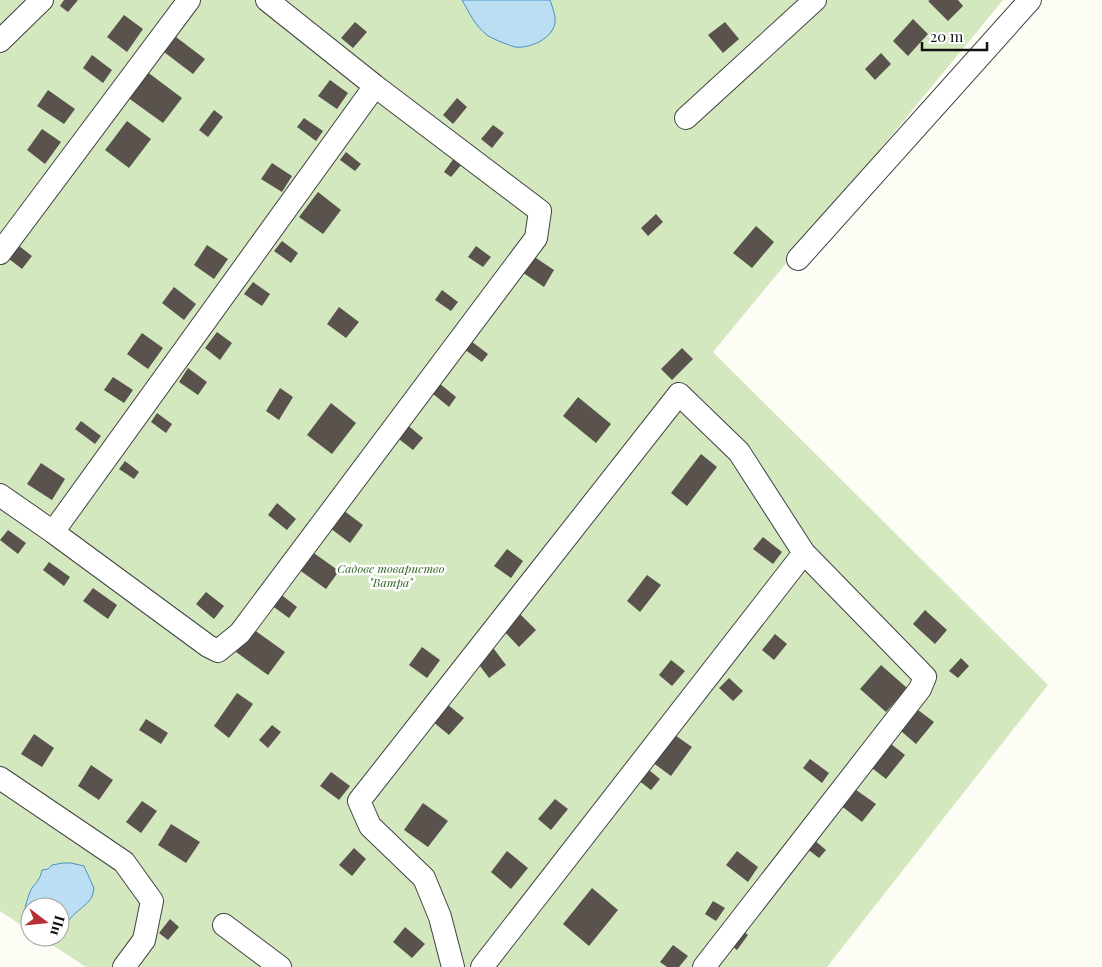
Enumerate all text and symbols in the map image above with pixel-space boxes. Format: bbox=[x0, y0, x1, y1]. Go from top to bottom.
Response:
scale bar bbox=[922, 20, 987, 52]
text: 20 m bbox=[930, 26, 964, 46]
park label: Садове товариство "Ватра" bbox=[337, 560, 445, 590]
north arrow bbox=[20, 897, 70, 947]
text: Пн bbox=[46, 913, 70, 938]

